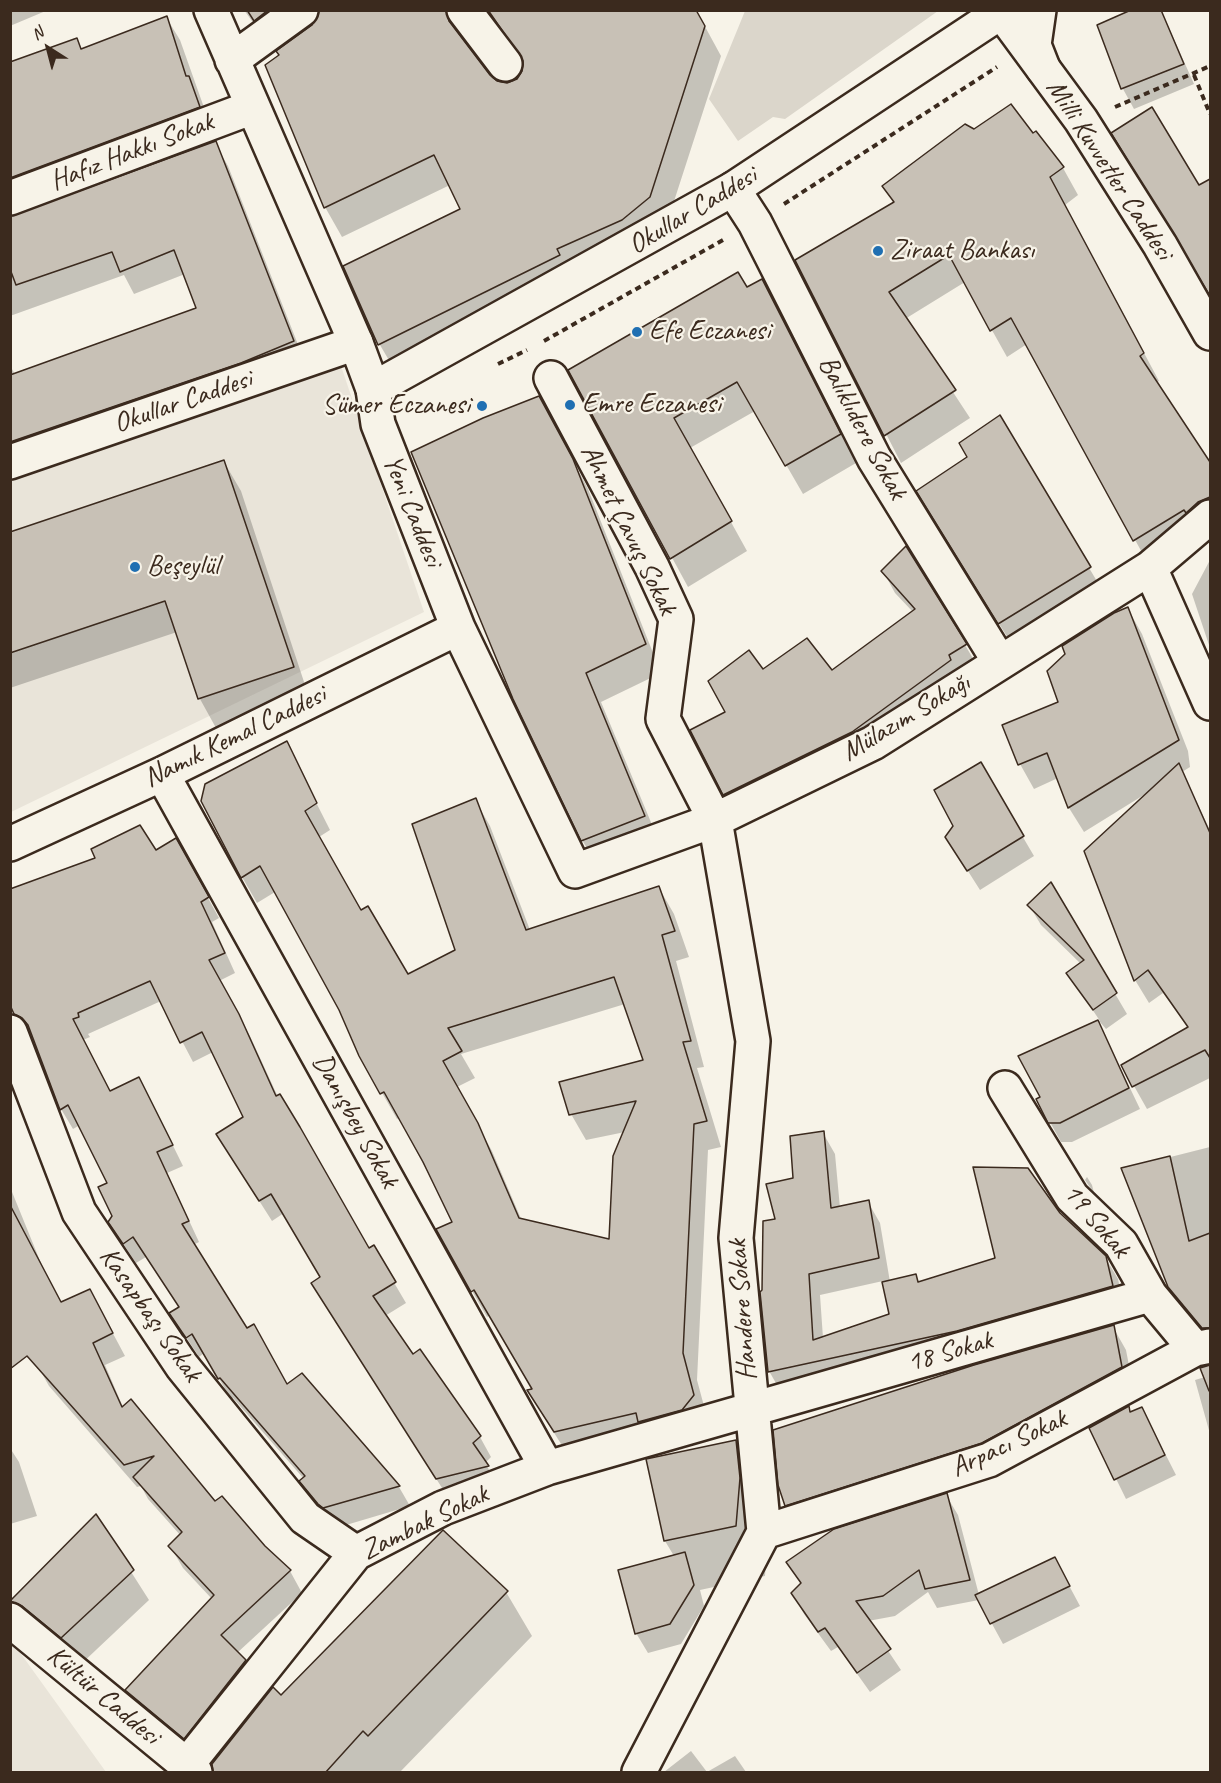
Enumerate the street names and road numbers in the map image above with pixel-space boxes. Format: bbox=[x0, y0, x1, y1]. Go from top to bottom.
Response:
street label: Milli Kuvvetler Caddesi bbox=[1038, 73, 1180, 267]
street label: Hafız Hakkı Sokak bbox=[46, 105, 218, 199]
street label: Okullar Caddesi bbox=[623, 160, 763, 262]
street label: Balıklıdere Sokak bbox=[810, 350, 914, 506]
street label: Okullar Caddesi bbox=[109, 363, 257, 441]
street label: Ahmet Çavuş Sokak bbox=[572, 439, 684, 621]
street label: Yeni Caddesi bbox=[374, 450, 450, 572]
street label: Mülazım Sokağı bbox=[836, 667, 976, 769]
street label: Namık Kemal Caddesi bbox=[138, 678, 332, 796]
street label: Danışbey Sokak bbox=[304, 1048, 406, 1194]
street label: 19 Sokak bbox=[1055, 1177, 1137, 1265]
street label: Handere Sokak bbox=[721, 1238, 765, 1382]
street label: Kasapbaşı Sokak bbox=[91, 1241, 209, 1389]
street label: 18 Sokak bbox=[904, 1324, 996, 1380]
street label: Arpacı Sokak bbox=[946, 1403, 1072, 1485]
street label: Zambak Sokak bbox=[356, 1478, 494, 1568]
street label: Kültür Caddesi bbox=[40, 1639, 166, 1753]

